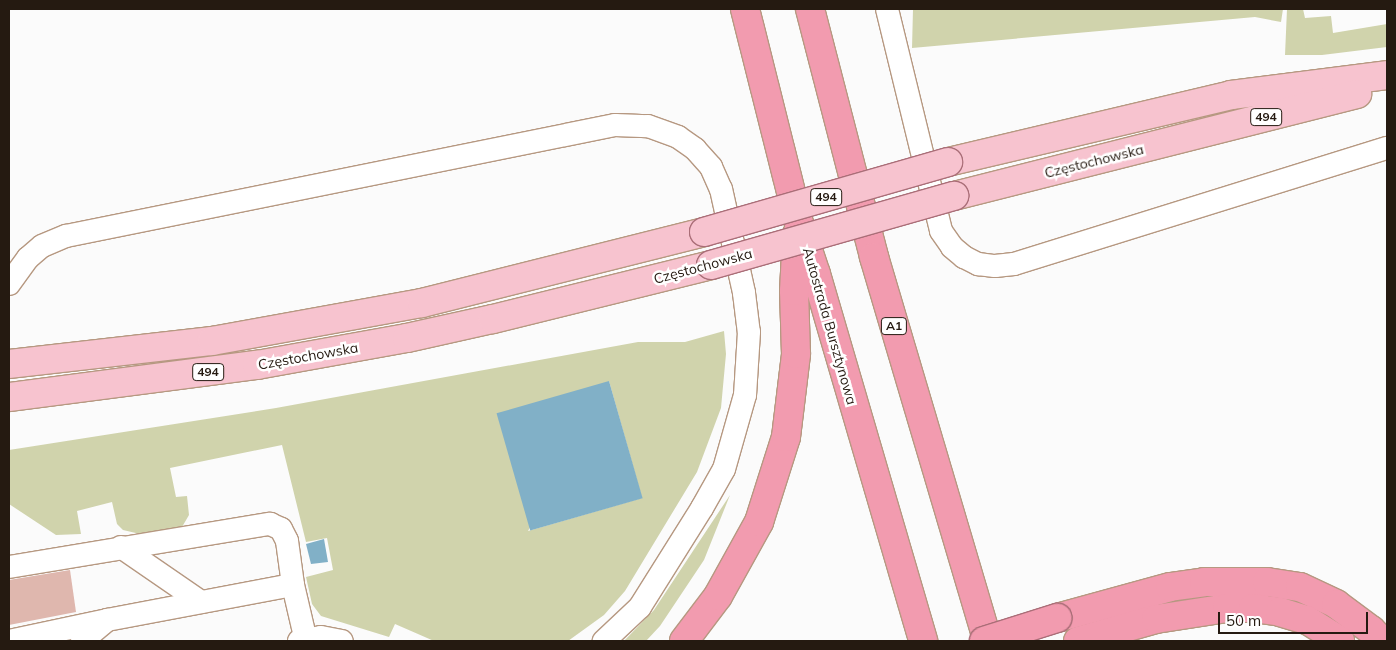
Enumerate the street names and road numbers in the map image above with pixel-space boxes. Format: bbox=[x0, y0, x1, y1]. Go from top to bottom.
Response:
road number: 494 bbox=[1250, 108, 1282, 126]
street label: Częstochowska bbox=[1043, 141, 1145, 181]
road number: 494 bbox=[810, 188, 842, 206]
street label: Częstochowska bbox=[652, 245, 754, 287]
street label: Autostrada Bursztynowa bbox=[800, 246, 860, 406]
road number: A1 bbox=[880, 316, 908, 336]
street label: Częstochowska bbox=[257, 339, 359, 373]
road number: 494 bbox=[192, 362, 224, 382]

